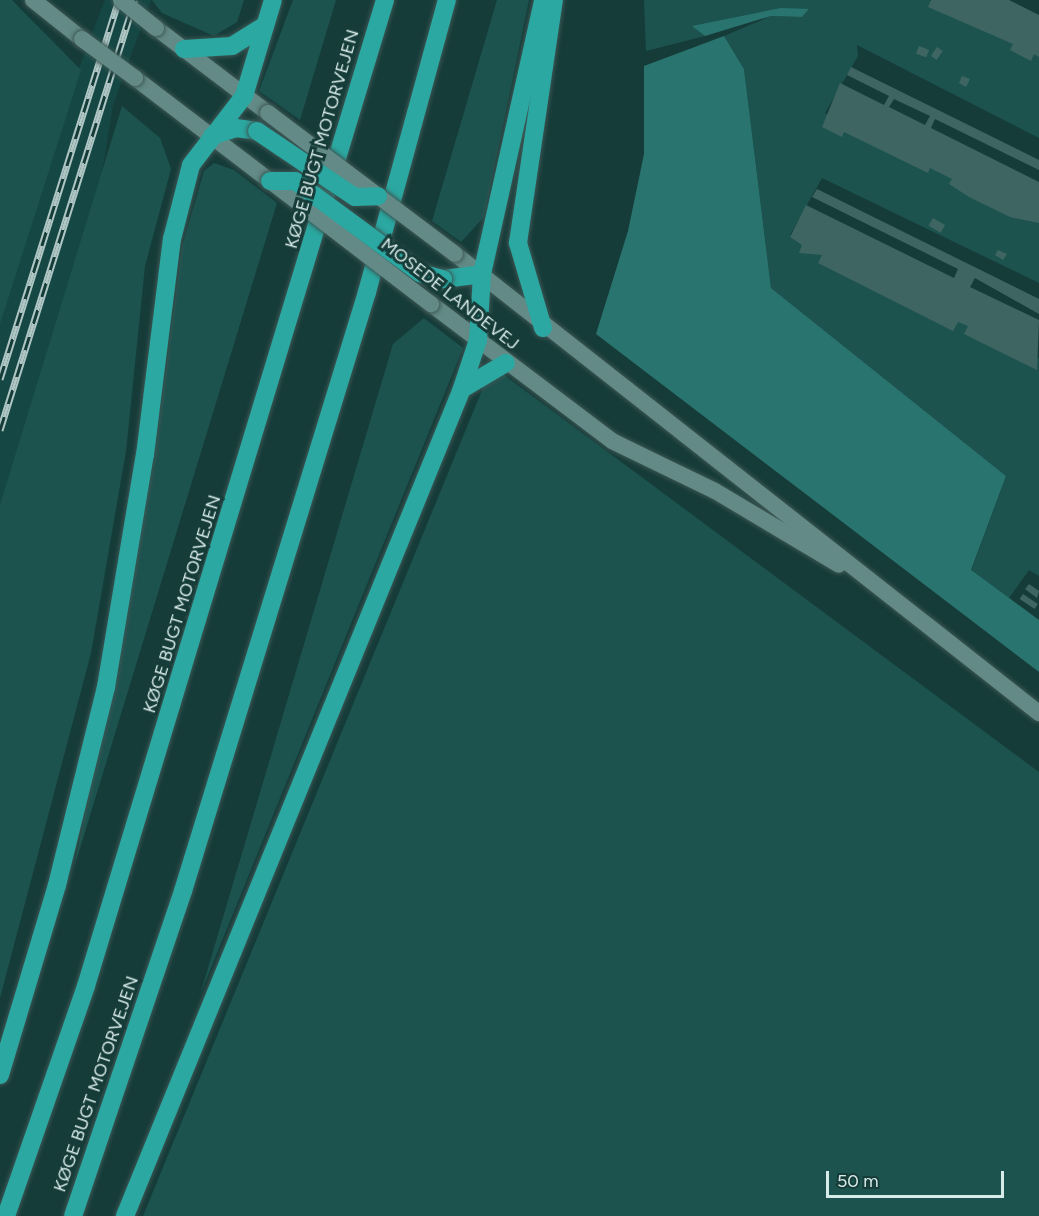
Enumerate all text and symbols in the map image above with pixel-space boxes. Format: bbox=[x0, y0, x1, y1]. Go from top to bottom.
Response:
street label: KØGE BUGT MOTORVEJEN bbox=[280, 27, 364, 251]
street label: MOSEDE LANDEVEJ bbox=[377, 233, 523, 355]
street label: KØGE BUGT MOTORVEJEN bbox=[139, 492, 225, 716]
street label: KØGE BUGT MOTORVEJEN bbox=[49, 973, 143, 1195]
scale bar bbox=[829, 1159, 1008, 1197]
text: 50 m bbox=[837, 1170, 879, 1192]

